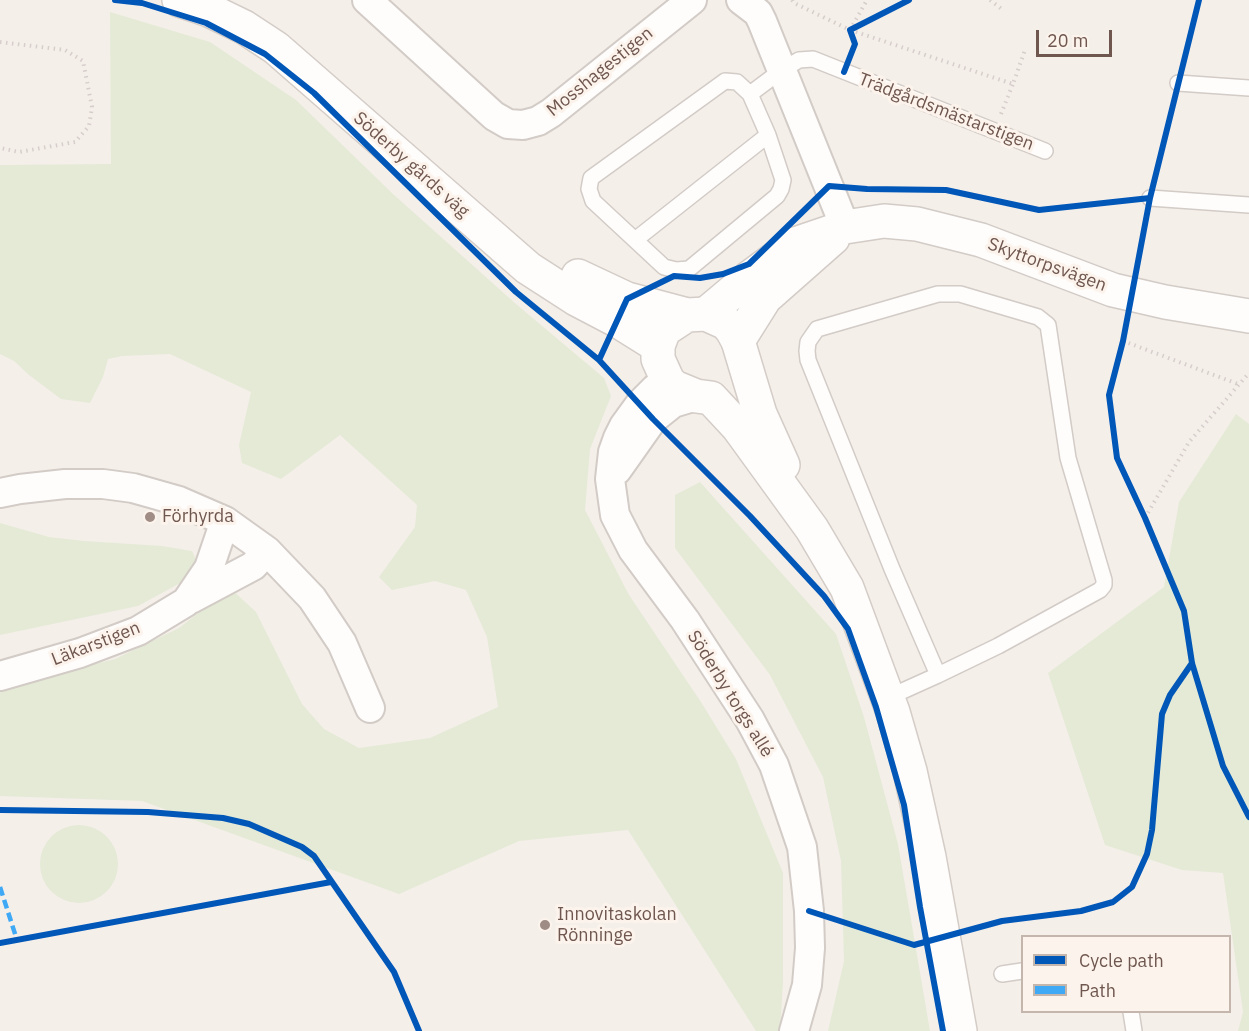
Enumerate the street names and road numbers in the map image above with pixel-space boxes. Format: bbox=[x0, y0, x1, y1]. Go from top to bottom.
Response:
street label: Mosshagestigen bbox=[543, 23, 657, 121]
street label: Trädgårdsmästarstigen bbox=[855, 69, 1037, 155]
street label: Söderby gårds väg bbox=[349, 108, 473, 222]
street label: Skyttorpsvägen bbox=[985, 234, 1109, 296]
street label: Läkarstigen bbox=[49, 617, 143, 671]
street label: Söderby torgs allé bbox=[682, 627, 778, 761]

